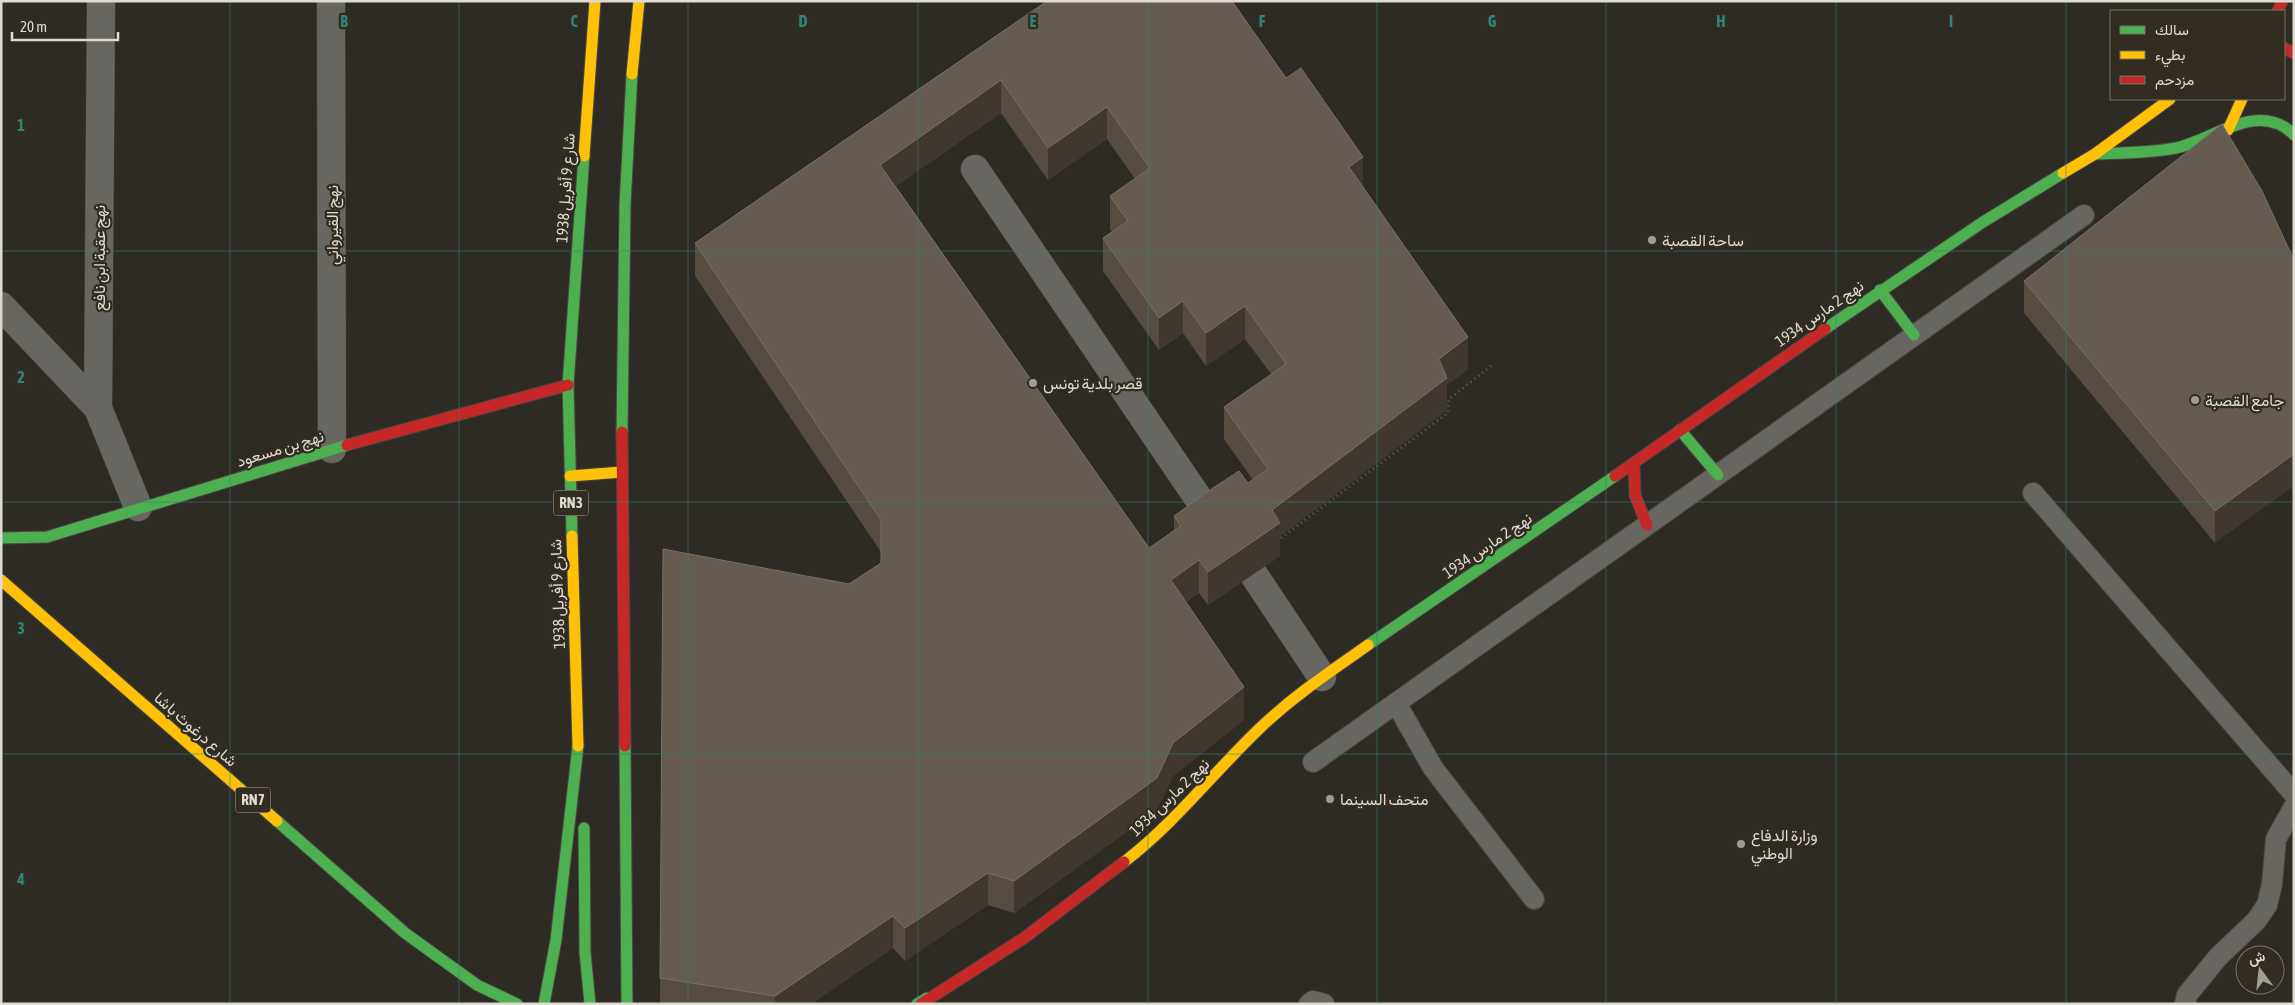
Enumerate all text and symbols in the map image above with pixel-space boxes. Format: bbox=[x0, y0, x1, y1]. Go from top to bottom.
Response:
scale bar bbox=[12, 10, 119, 42]
legend bbox=[2110, 10, 2285, 100]
text: B bbox=[340, 12, 348, 30]
text: C bbox=[570, 12, 578, 30]
text: D bbox=[799, 12, 808, 30]
text: E bbox=[1030, 12, 1037, 30]
text: F bbox=[1259, 12, 1266, 30]
text: G bbox=[1488, 12, 1497, 30]
text: H bbox=[1716, 12, 1726, 30]
text: I bbox=[1949, 12, 1953, 30]
text: 20 m bbox=[20, 18, 47, 35]
text: سالك bbox=[2155, 21, 2189, 38]
text: بطيء bbox=[2155, 46, 2185, 68]
text: مزدحم bbox=[2155, 71, 2194, 90]
text: 1 bbox=[17, 116, 25, 134]
street label: شارع 9 أفريل 1938 bbox=[552, 133, 581, 244]
street label: نهج القيرواني bbox=[323, 185, 346, 265]
street label: نهج عقبة ابن نافع bbox=[90, 205, 111, 311]
place label: ساحة القصبة bbox=[1662, 231, 1744, 250]
marker: ساحة القصبة bbox=[1646, 234, 1658, 246]
street label: نهج 2 مارس 1934 bbox=[1771, 276, 1868, 353]
text: 2 bbox=[17, 368, 25, 386]
place label: قصر بلدية تونس bbox=[1043, 374, 1143, 394]
marker: قصر بلدية تونس bbox=[1027, 377, 1039, 389]
place label: جامع القصبة bbox=[2205, 391, 2284, 412]
marker: جامع القصبة bbox=[2189, 394, 2201, 406]
street label: نهج بن مسعود bbox=[234, 426, 327, 473]
road number: RN3 bbox=[554, 490, 588, 516]
street label: نهج 2 مارس 1934 bbox=[1439, 509, 1537, 584]
street label: شارع 9 أفريل 1938 bbox=[546, 539, 571, 649]
text: 3 bbox=[17, 619, 25, 637]
street label: شارع درغوث باشا bbox=[149, 688, 241, 772]
street label: نهج 2 مارس 1934 bbox=[1125, 755, 1215, 842]
road number: RN7 bbox=[236, 788, 270, 812]
place label: متحف السينما bbox=[1340, 790, 1429, 809]
marker: متحف السينما bbox=[1324, 793, 1336, 805]
place label: وزارة الدفاع الوطني bbox=[1751, 826, 1818, 867]
marker: وزارة الدفاع الوطني bbox=[1735, 838, 1747, 850]
text: 4 bbox=[16, 870, 25, 888]
north arrow bbox=[2235, 945, 2285, 995]
text: ش bbox=[2246, 947, 2267, 968]

